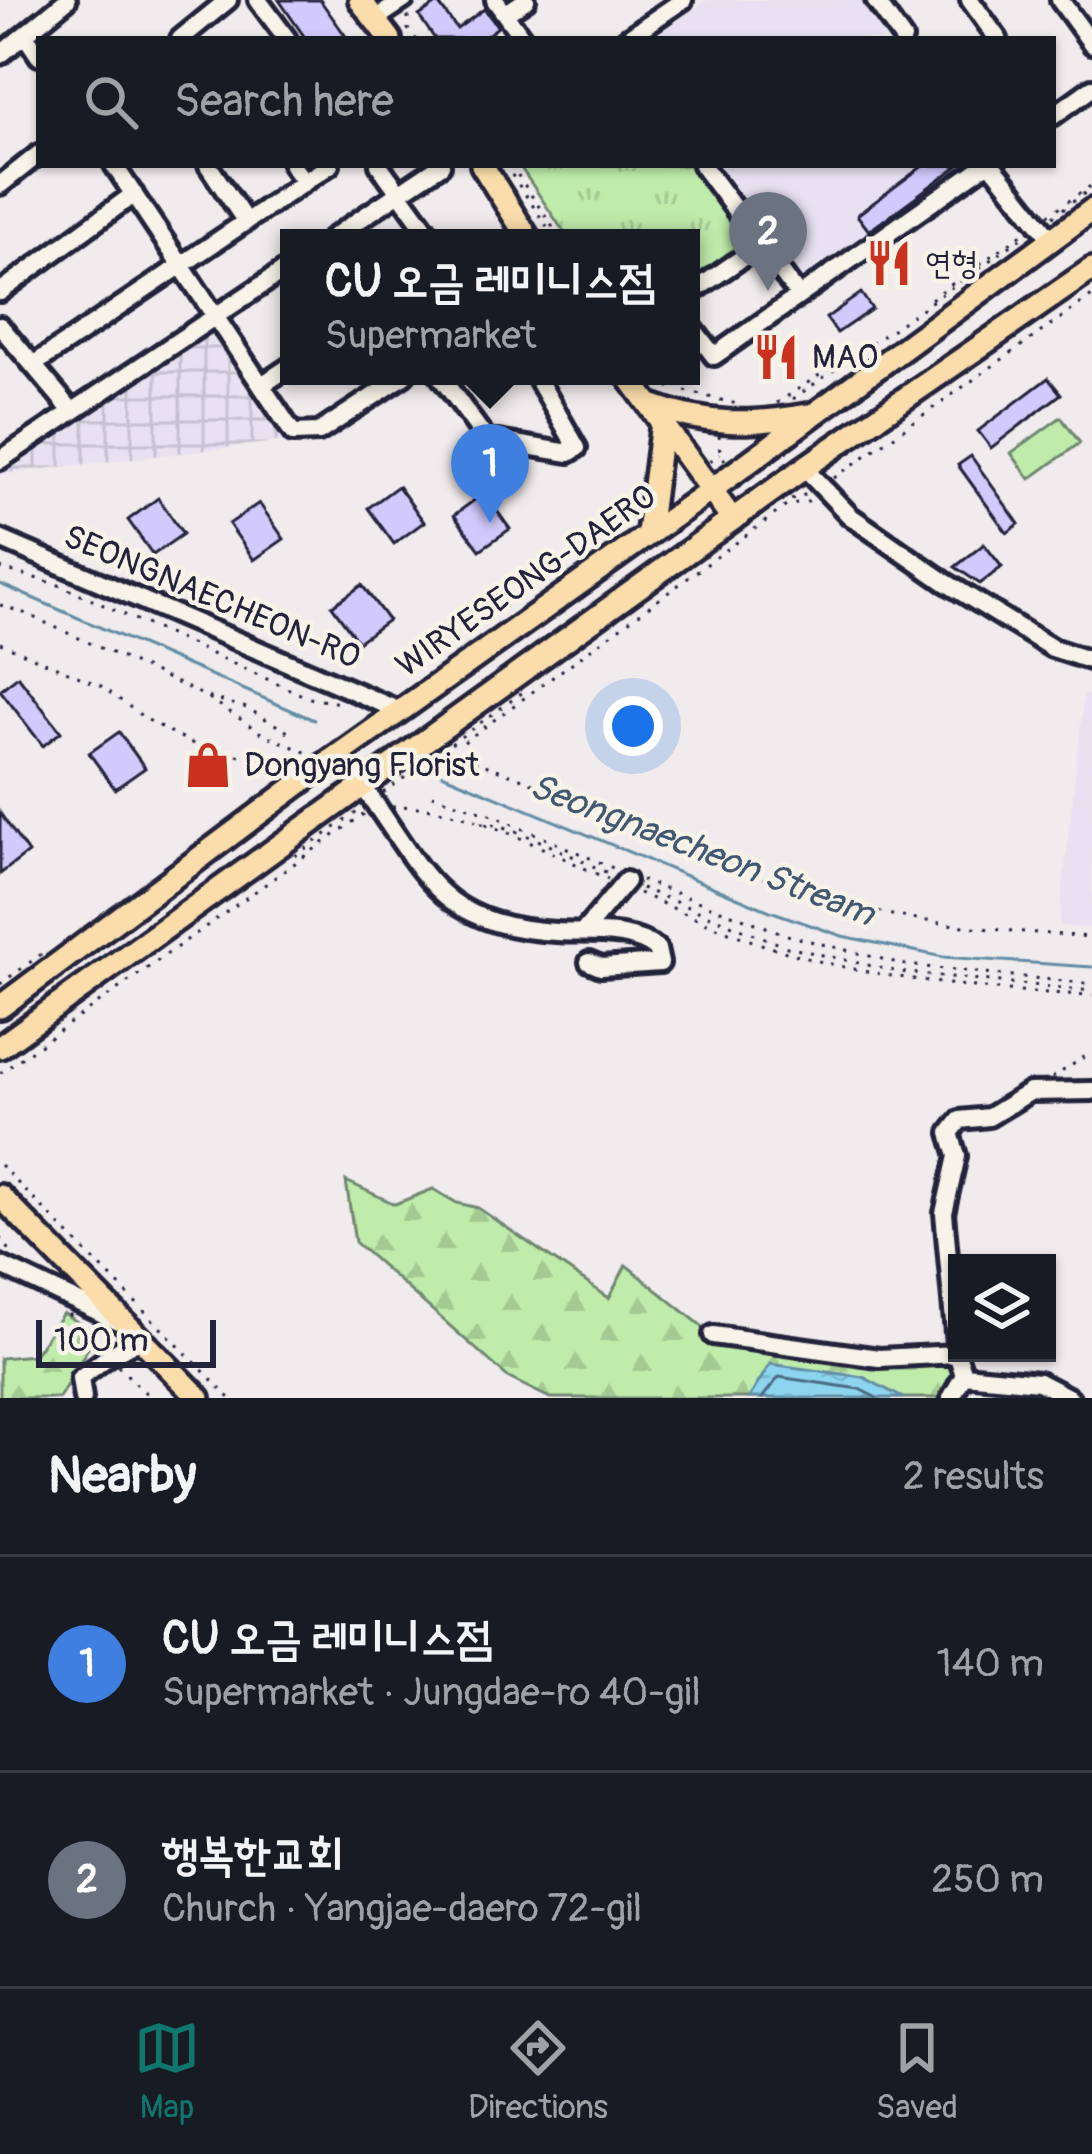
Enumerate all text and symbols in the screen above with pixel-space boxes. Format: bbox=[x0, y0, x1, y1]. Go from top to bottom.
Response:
search box bbox=[36, 36, 1056, 168]
icon: search bbox=[78, 69, 144, 135]
text: Search here bbox=[174, 74, 394, 130]
pin: 2 bbox=[729, 192, 807, 291]
popup bbox=[280, 229, 700, 385]
restaurant icon: 연형 bbox=[864, 238, 914, 288]
place label: 연형 bbox=[925, 243, 978, 284]
text: CU 오금 레미니스점 bbox=[325, 254, 655, 310]
text: Supermarket bbox=[325, 311, 537, 360]
restaurant icon: MAO bbox=[751, 332, 801, 382]
place label: MAO bbox=[812, 337, 878, 378]
pin: 1 bbox=[451, 424, 529, 523]
street label: WIRYESEONG-DAERO bbox=[388, 476, 664, 686]
street label: SEONGNAECHEON-RO bbox=[58, 516, 366, 678]
your location bbox=[603, 696, 663, 756]
shop icon: Dongyang Florist bbox=[183, 740, 233, 790]
place label: Dongyang Florist bbox=[244, 745, 480, 786]
water label: Seongnaecheon Stream bbox=[523, 764, 882, 937]
map controls bbox=[948, 1254, 1056, 1362]
button: layers bbox=[948, 1254, 1056, 1362]
scale bar bbox=[36, 1314, 216, 1367]
text: 100 m bbox=[54, 1320, 148, 1361]
text: Nearby bbox=[48, 1444, 196, 1508]
text: 2 results bbox=[903, 1452, 1044, 1501]
text: CU 오금 레미니스점 bbox=[162, 1611, 493, 1667]
text: 1 bbox=[79, 1639, 95, 1688]
text: 140 m bbox=[936, 1639, 1044, 1688]
text: Supermarket · Jungdae-ro 40-gil bbox=[162, 1668, 701, 1717]
text: 행복한교회 bbox=[162, 1827, 343, 1883]
text: 2 bbox=[76, 1855, 98, 1904]
text: 250 m bbox=[931, 1855, 1044, 1904]
text: Church · Yangjae-daero 72-gil bbox=[162, 1884, 642, 1933]
tab: Map bbox=[134, 2015, 200, 2128]
tab: Directions bbox=[468, 2015, 608, 2128]
tab: Saved bbox=[876, 2015, 958, 2128]

